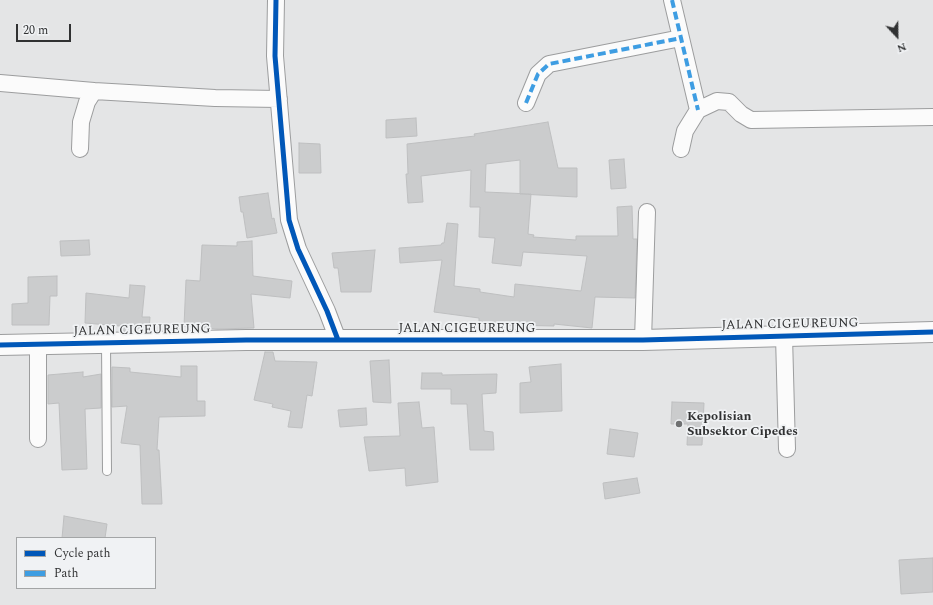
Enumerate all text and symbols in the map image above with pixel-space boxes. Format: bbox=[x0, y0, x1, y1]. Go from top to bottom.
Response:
scale bar bbox=[18, 16, 73, 42]
north arrow bbox=[877, 16, 917, 56]
text: 20 m bbox=[23, 21, 48, 40]
text: N bbox=[894, 38, 909, 57]
street label: JALAN CIGEUREUNG bbox=[721, 316, 859, 334]
street label: JALAN CIGEUREUNG bbox=[398, 321, 536, 337]
street label: JALAN CIGEUREUNG bbox=[73, 322, 211, 340]
place label: Kepolisian Subsektor Cipedes bbox=[687, 409, 798, 440]
marker: Kepolisian Subsektor Cipedes bbox=[674, 419, 684, 429]
legend bbox=[16, 537, 156, 589]
text: Cycle path bbox=[54, 544, 111, 563]
text: Path bbox=[54, 564, 79, 583]

